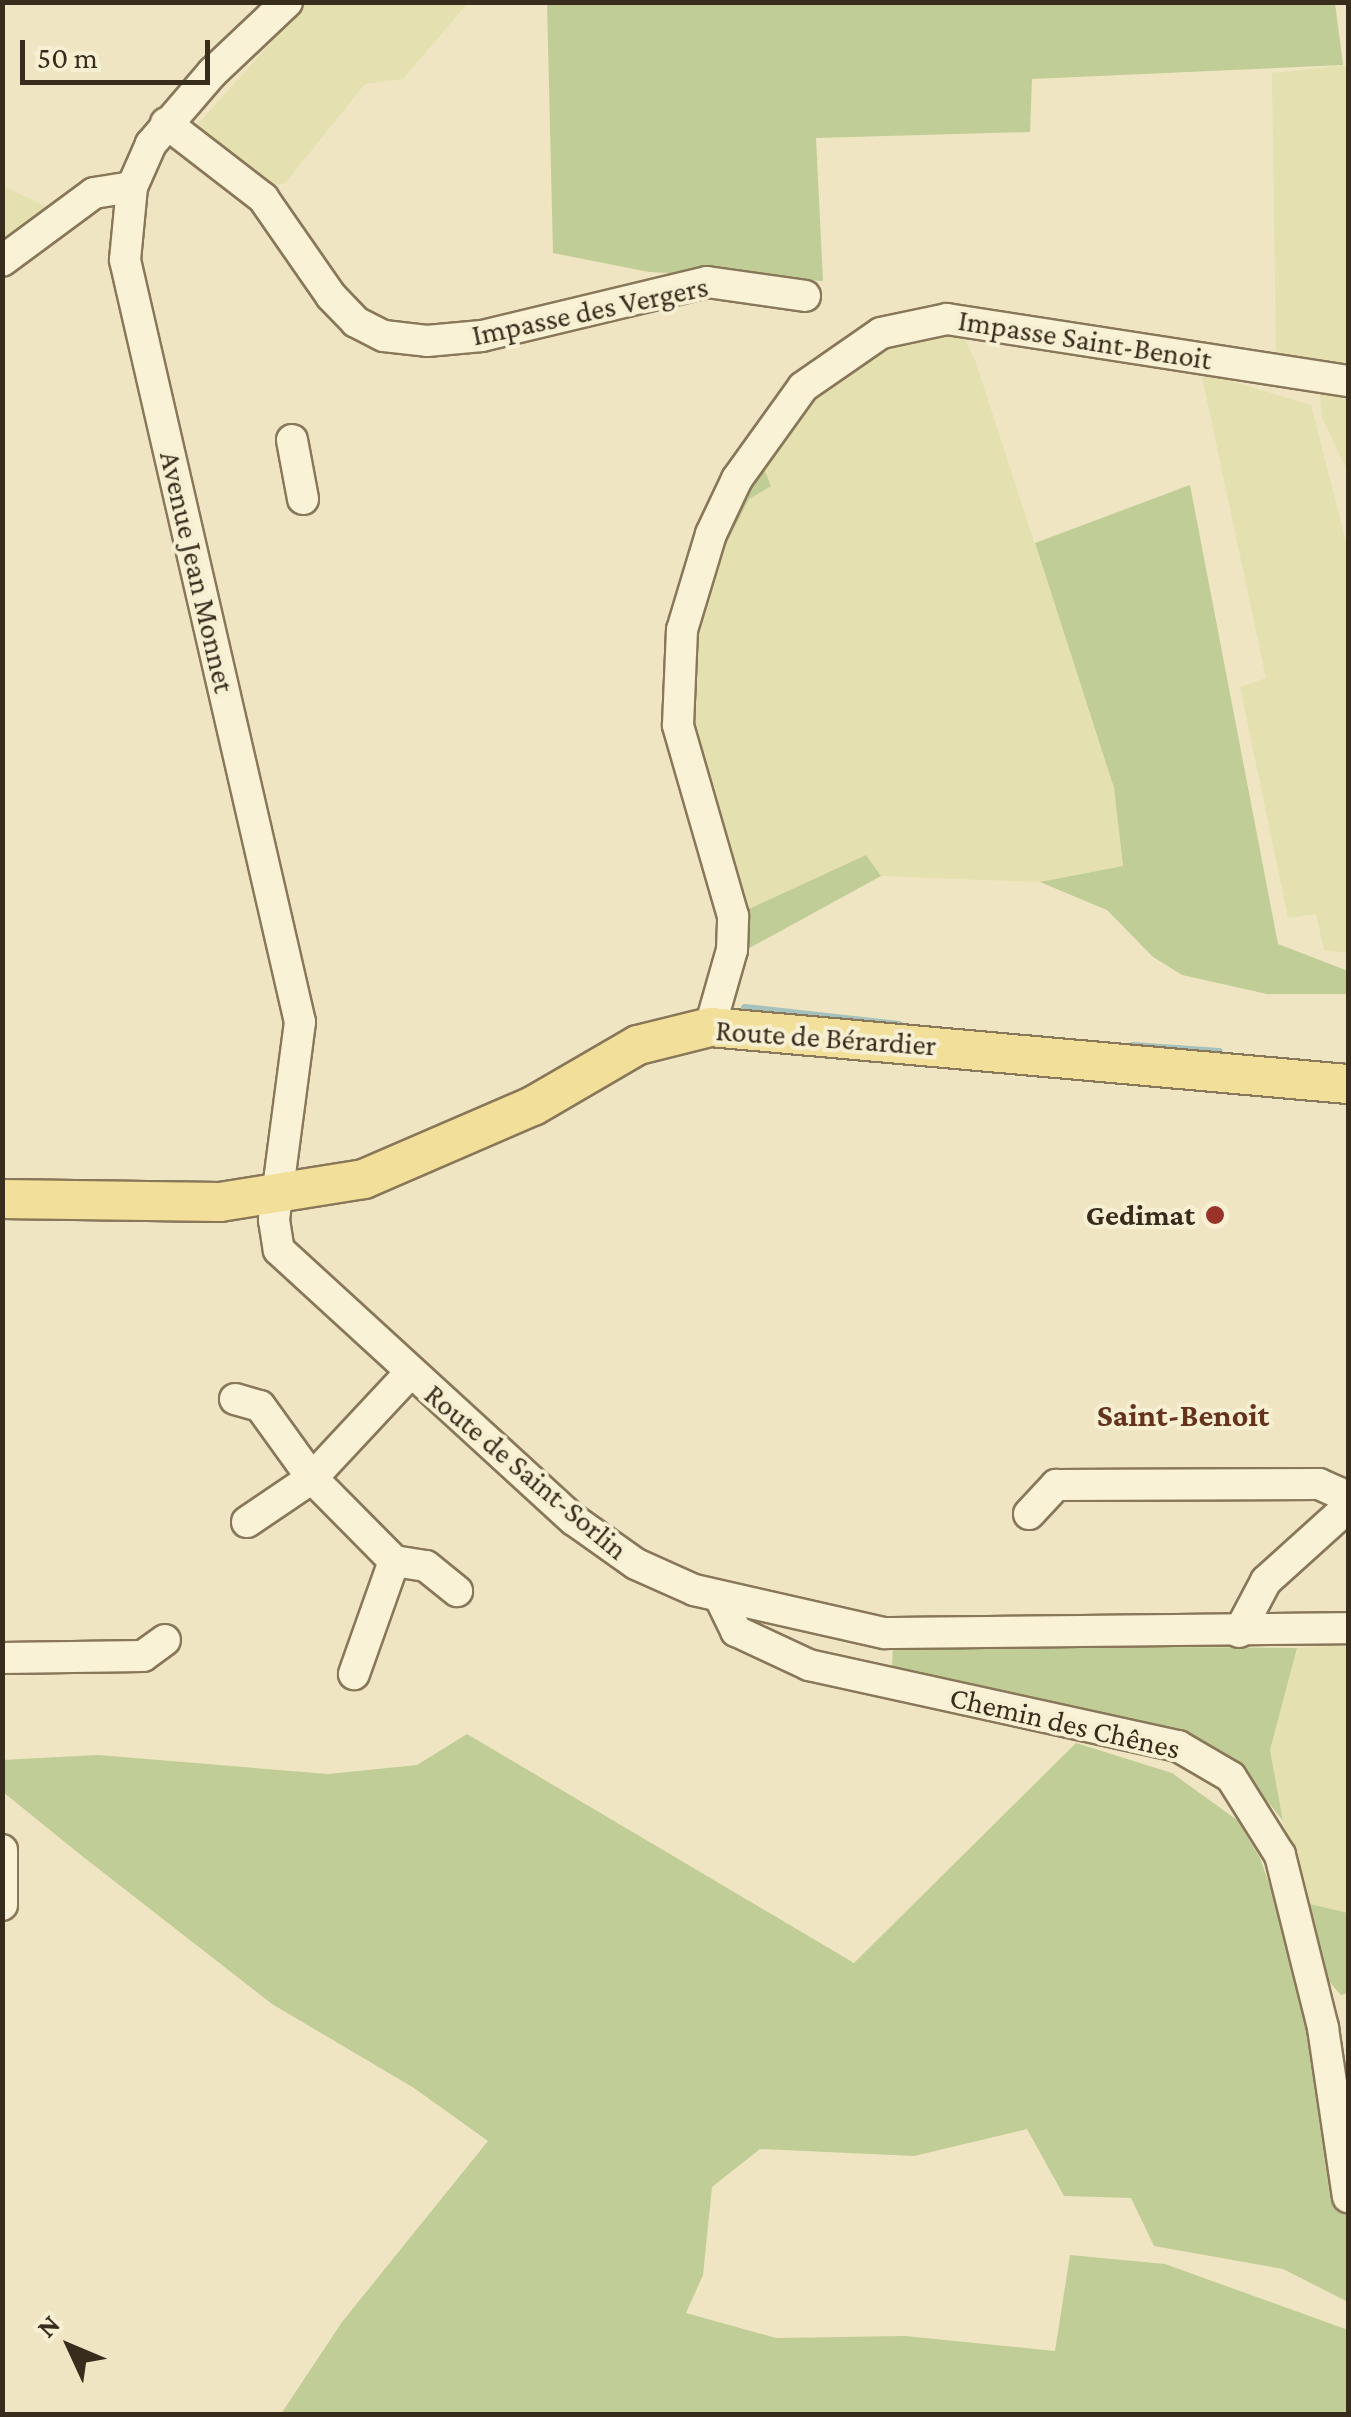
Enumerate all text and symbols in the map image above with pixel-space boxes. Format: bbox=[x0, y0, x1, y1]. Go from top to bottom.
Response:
scale bar bbox=[25, 20, 215, 82]
text: 50 m bbox=[37, 41, 98, 74]
street label: Impasse des Vergers bbox=[469, 268, 711, 354]
street label: Impasse Saint-Benoit bbox=[956, 302, 1214, 378]
street label: Avenue Jean Monnet bbox=[152, 448, 242, 696]
street label: Route de Bérardier bbox=[714, 1012, 938, 1064]
place label: Gedimat bbox=[1086, 1197, 1195, 1233]
marker: Gedimat bbox=[1204, 1204, 1226, 1226]
street label: Route de Saint-Sorlin bbox=[417, 1377, 635, 1567]
district label: Saint-Benoit bbox=[1097, 1396, 1269, 1434]
street label: Chemin des Chênes bbox=[946, 1679, 1184, 1767]
north arrow bbox=[20, 2297, 120, 2397]
text: N bbox=[30, 2308, 66, 2343]

